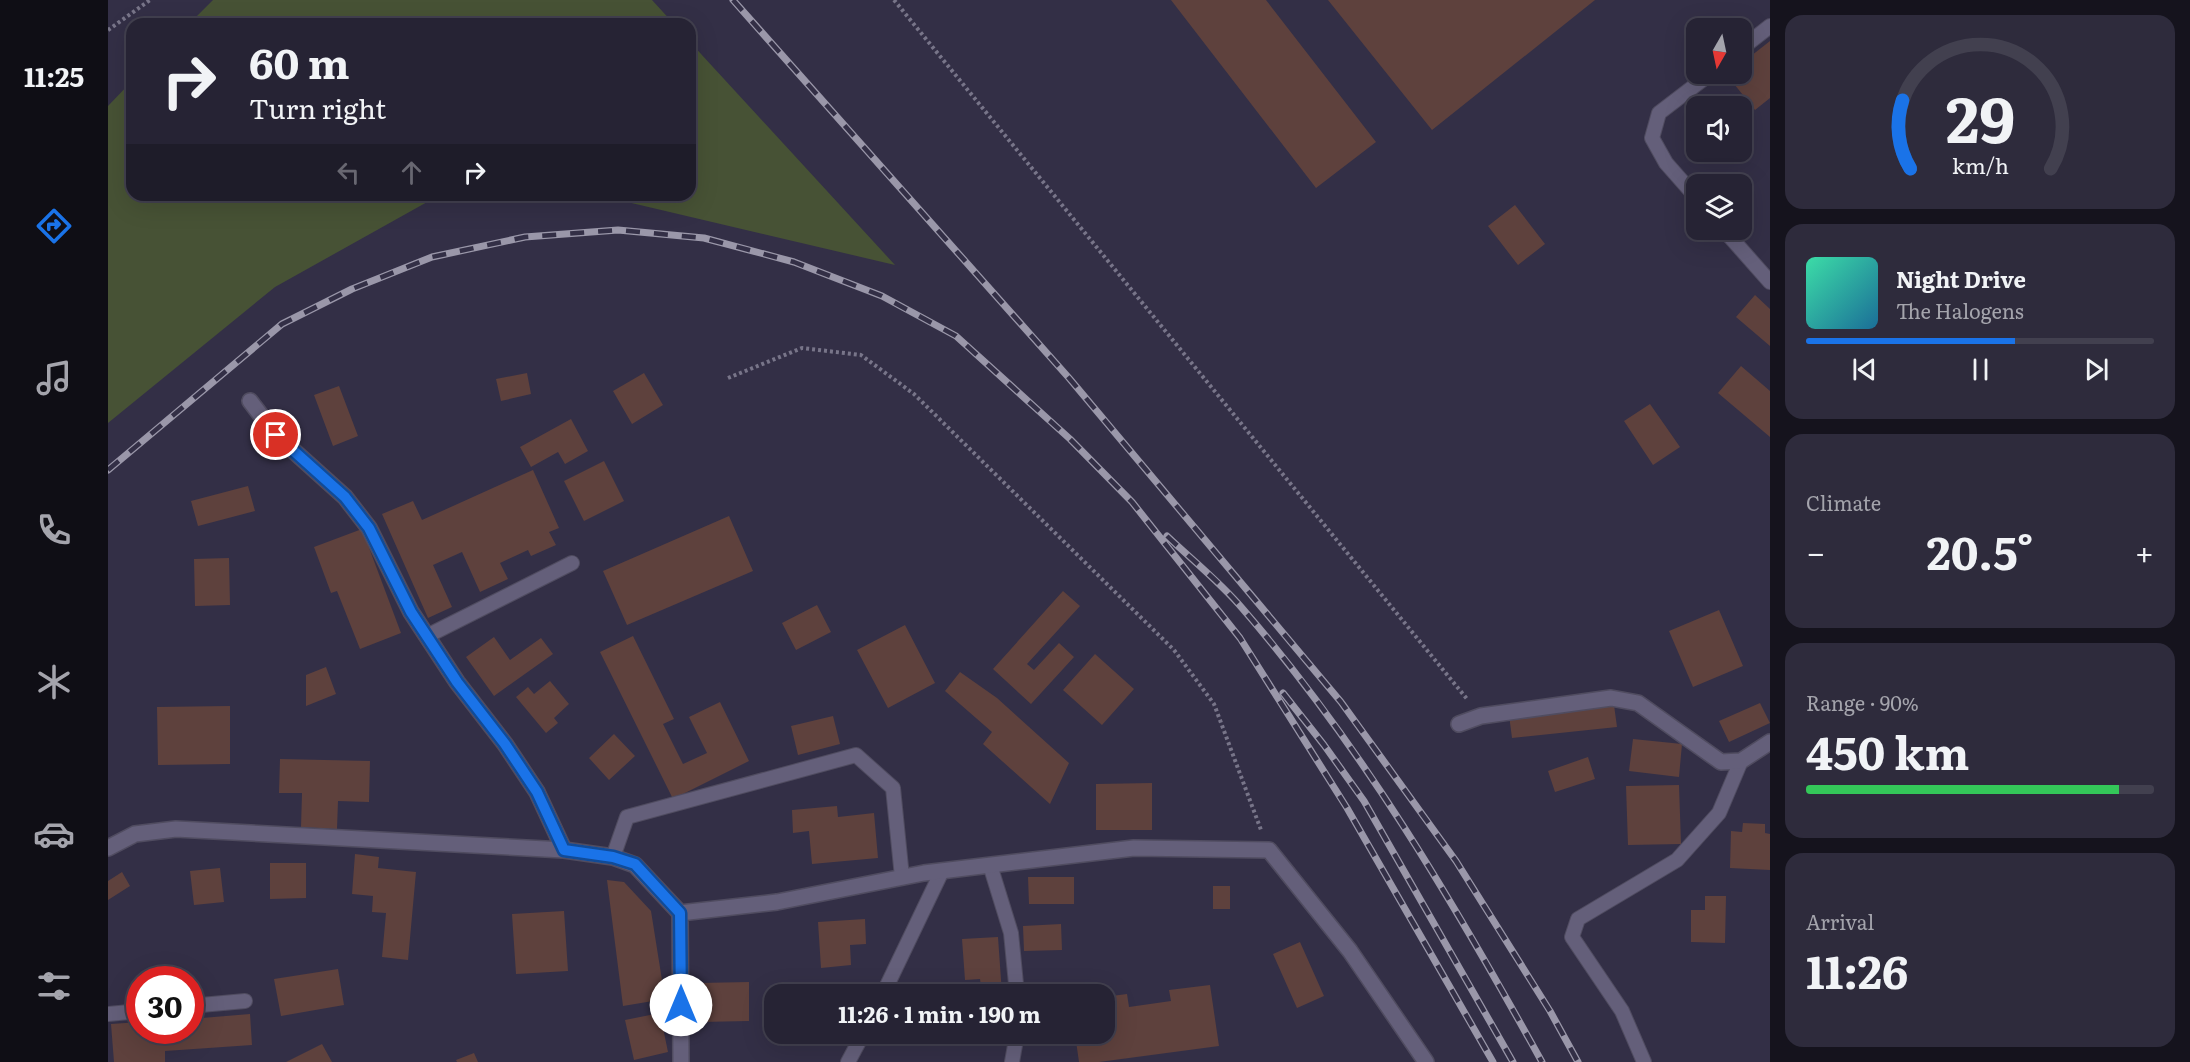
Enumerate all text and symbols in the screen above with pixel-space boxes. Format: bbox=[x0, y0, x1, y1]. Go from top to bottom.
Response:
north arrow bbox=[1686, 18, 1752, 84]
map controls bbox=[1686, 18, 1752, 240]
text: 60 m bbox=[249, 30, 350, 92]
icon: right bbox=[150, 42, 228, 120]
text: 11:25 bbox=[24, 55, 84, 95]
text: 29 bbox=[1945, 70, 2015, 162]
text: Turn right bbox=[249, 87, 386, 127]
button: sound bbox=[1686, 96, 1752, 162]
text: km/h bbox=[1951, 150, 2009, 182]
icon: left bbox=[332, 156, 365, 189]
icon: ahead bbox=[395, 156, 428, 189]
icon: right bbox=[458, 156, 491, 189]
button: layers bbox=[1686, 174, 1752, 240]
icon: directions bbox=[33, 205, 75, 247]
text: Night Drive bbox=[1896, 262, 2026, 295]
text: The Halogens bbox=[1896, 295, 2024, 325]
icon: previous bbox=[1848, 353, 1881, 386]
icon: pause bbox=[1964, 353, 1997, 386]
icon: next bbox=[2080, 353, 2113, 386]
icon: music bbox=[33, 357, 75, 399]
pin bbox=[250, 409, 301, 460]
icon: arrive bbox=[259, 418, 292, 451]
text: Climate bbox=[1806, 487, 1881, 517]
icon: phone bbox=[33, 509, 75, 551]
text: 20.5° bbox=[1926, 517, 2034, 584]
text: − bbox=[1806, 526, 1825, 575]
text: + bbox=[2135, 526, 2154, 575]
icon: climate bbox=[33, 661, 75, 703]
text: Range · 90% bbox=[1806, 687, 1919, 717]
text: 450 km bbox=[1806, 717, 1969, 784]
icon: car bbox=[33, 813, 75, 855]
text: Arrival bbox=[1806, 906, 1874, 936]
text: 11:26 bbox=[1806, 936, 1908, 1003]
icon: filters bbox=[33, 965, 75, 1007]
speed limit sign: 30 bbox=[126, 966, 204, 1044]
position arrow bbox=[649, 973, 713, 1037]
text: 11:26 · 1 min · 190 m bbox=[838, 997, 1041, 1030]

